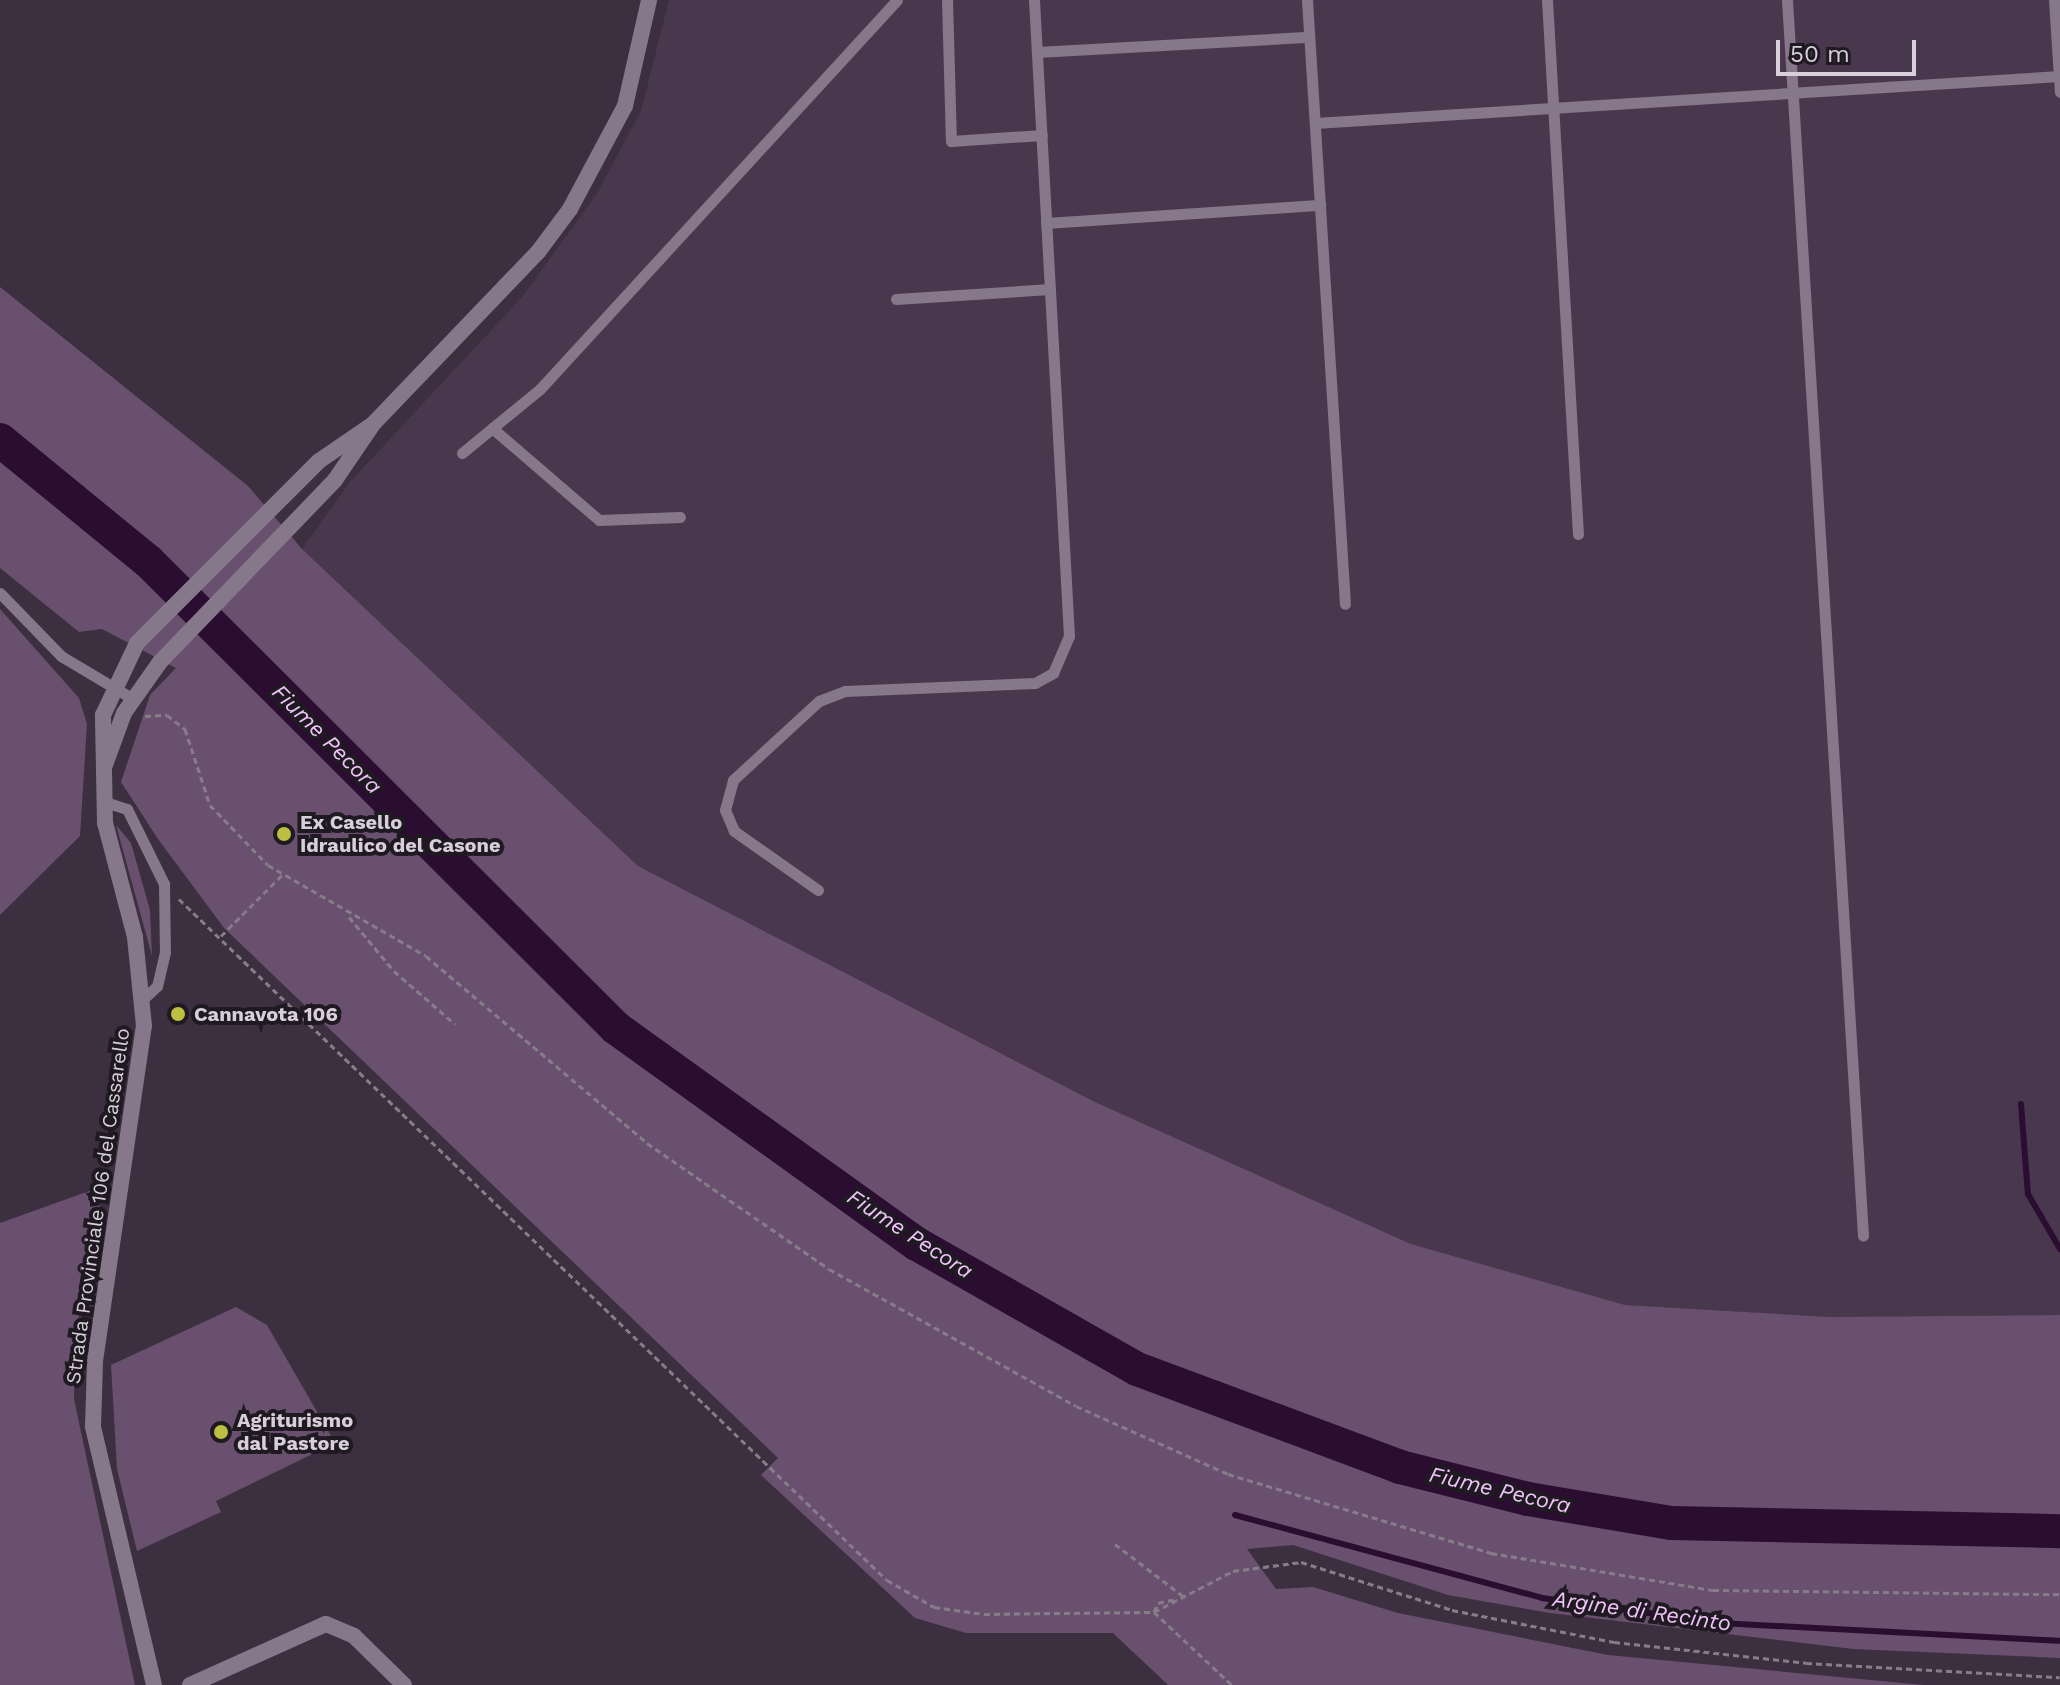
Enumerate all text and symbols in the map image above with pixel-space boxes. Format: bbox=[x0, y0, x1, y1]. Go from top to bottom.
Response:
scale bar bbox=[1780, 24, 1920, 74]
text: 50 m bbox=[1790, 40, 1850, 68]
water label: Fiume Pecora bbox=[267, 679, 387, 799]
place label: Ex Casello Idraulico del Casone bbox=[300, 810, 501, 857]
marker: Ex Casello Idraulico del Casone bbox=[275, 825, 293, 843]
place label: Cannavota 106 bbox=[194, 1002, 338, 1026]
marker: Cannavota 106 bbox=[169, 1005, 187, 1023]
street label: Strada Provinciale 106 del Cassarello bbox=[61, 1026, 135, 1386]
water label: Fiume Pecora bbox=[842, 1184, 978, 1284]
place label: Agriturismo dal Pastore bbox=[237, 1408, 353, 1455]
marker: Agriturismo dal Pastore bbox=[212, 1423, 230, 1441]
water label: Fiume Pecora bbox=[1427, 1461, 1573, 1519]
water label: Argine di Recinto bbox=[1551, 1585, 1733, 1637]

